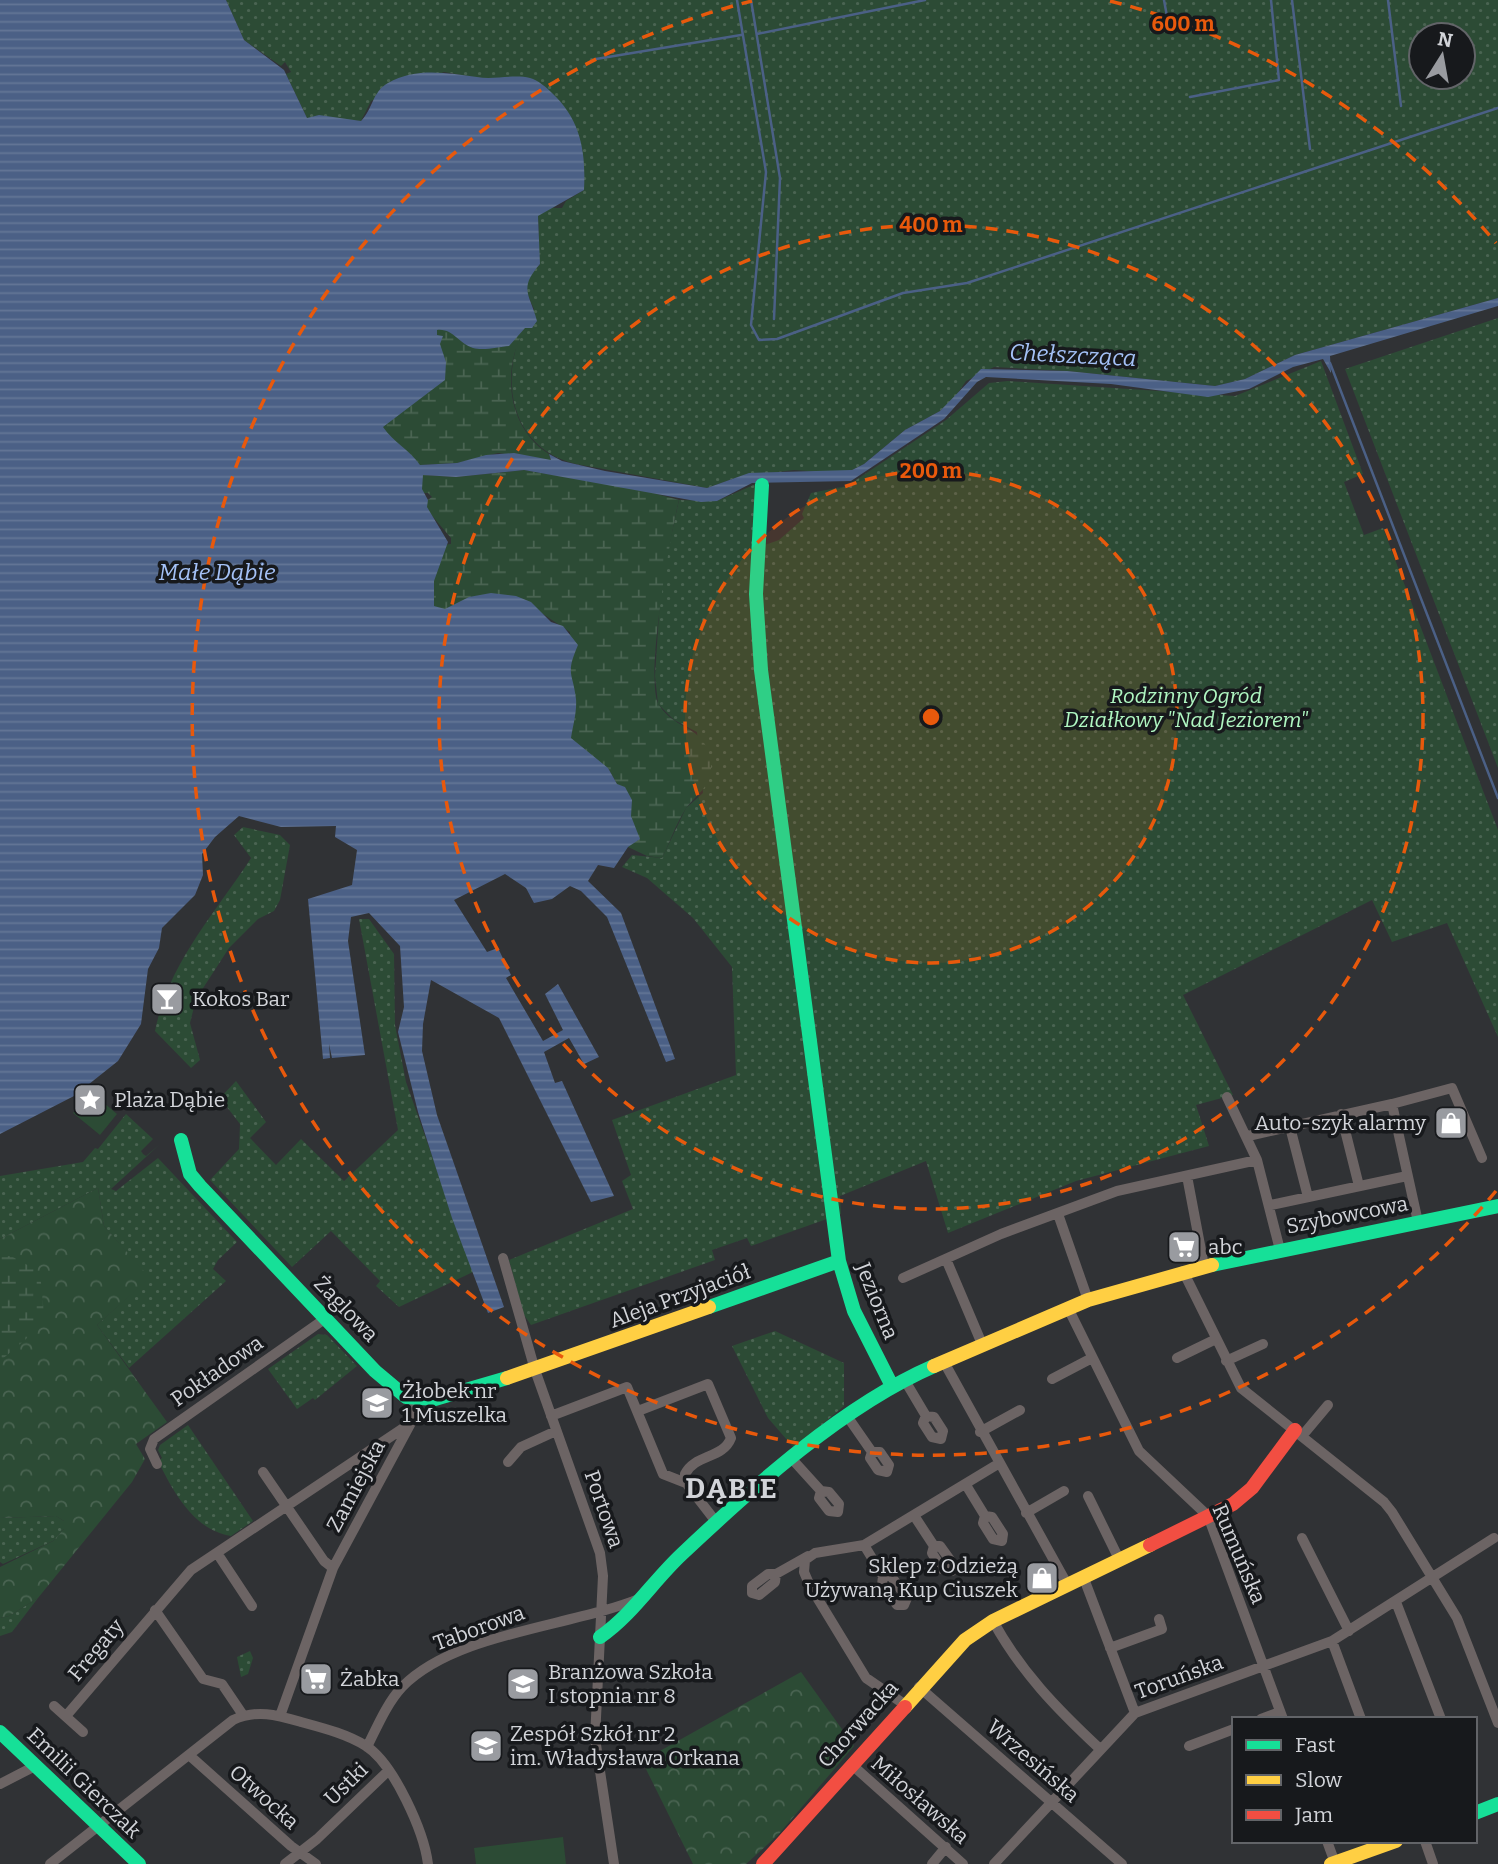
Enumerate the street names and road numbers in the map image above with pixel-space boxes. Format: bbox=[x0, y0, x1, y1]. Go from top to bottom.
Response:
street label: Szybowcowa bbox=[1284, 1190, 1411, 1240]
street label: Aleja Przyjaciół bbox=[606, 1258, 754, 1334]
street label: Jeziorna bbox=[850, 1258, 904, 1344]
street label: Żaglowa bbox=[308, 1271, 384, 1348]
street label: Pokładowa bbox=[166, 1329, 269, 1412]
street label: Zamiejska bbox=[321, 1435, 391, 1536]
street label: Portowa bbox=[579, 1467, 630, 1552]
street label: Rumuńska bbox=[1206, 1500, 1272, 1608]
street label: Taborowa bbox=[430, 1599, 529, 1656]
street label: Fregaty bbox=[63, 1613, 130, 1686]
street label: Toruńska bbox=[1131, 1649, 1227, 1705]
street label: Chorwacka bbox=[812, 1675, 904, 1773]
street label: Wrzesińska bbox=[982, 1714, 1085, 1808]
street label: Emilii Gierczak bbox=[22, 1722, 146, 1844]
street label: Miłosławska bbox=[866, 1750, 975, 1850]
street label: Ustki bbox=[319, 1757, 373, 1811]
street label: Otwocka bbox=[224, 1759, 304, 1835]

